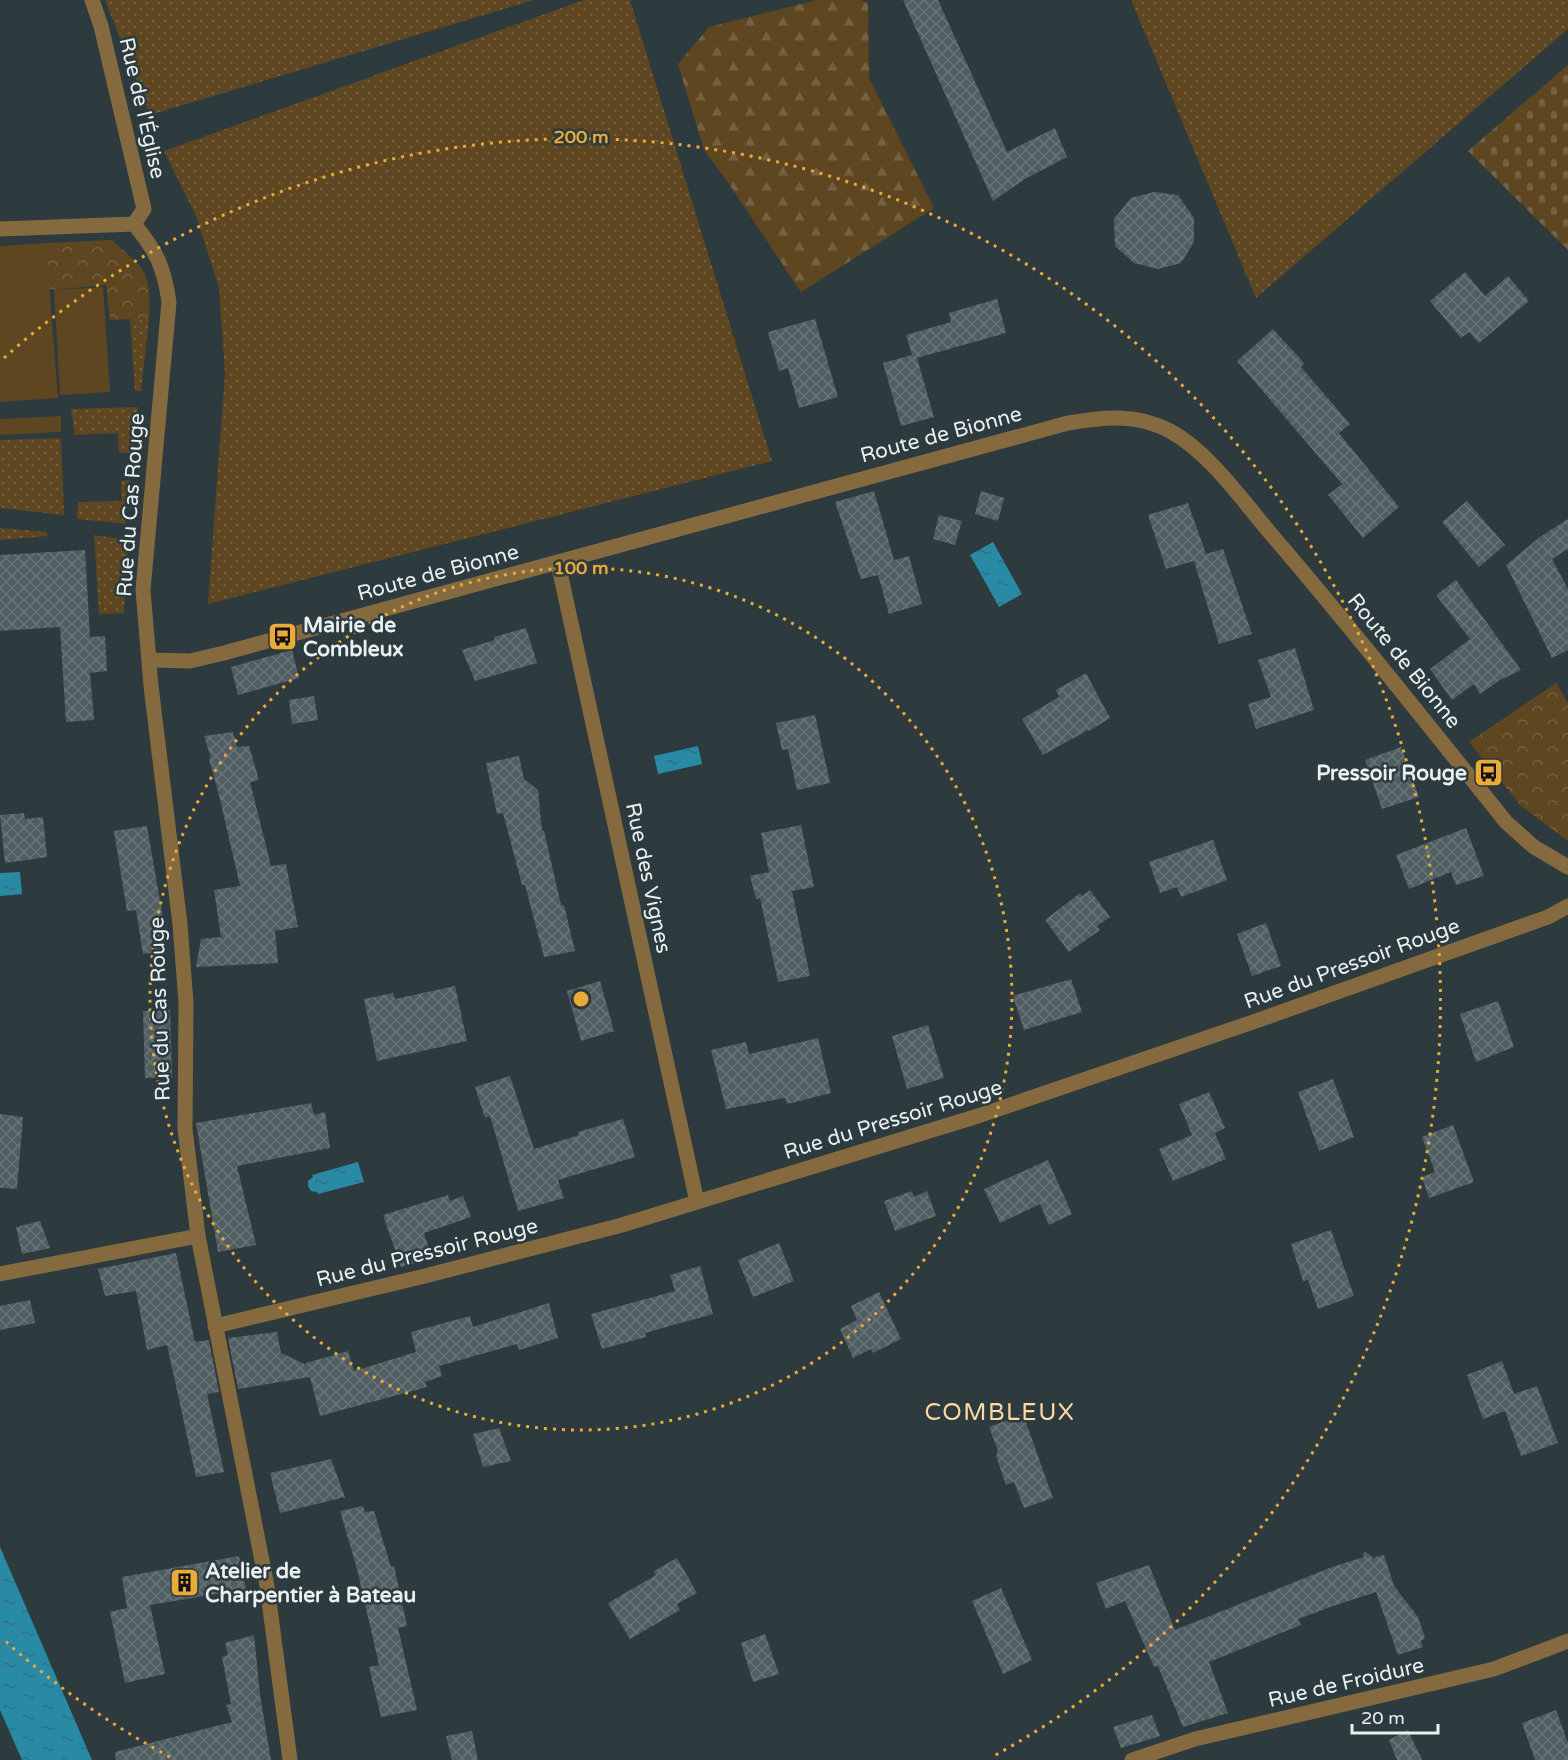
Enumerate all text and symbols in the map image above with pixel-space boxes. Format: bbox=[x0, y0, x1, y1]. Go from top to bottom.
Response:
street label: Rue de l'Église bbox=[114, 35, 170, 181]
text: 200 m bbox=[553, 126, 609, 148]
street label: Route de Bionne bbox=[858, 401, 1025, 469]
street label: Rue du Cas Rouge bbox=[112, 412, 150, 598]
street label: Route de Bionne bbox=[355, 539, 522, 607]
text: 100 m bbox=[553, 557, 609, 579]
street label: Route de Bionne bbox=[1342, 589, 1466, 734]
place label: Mairie de Combleux bbox=[303, 613, 404, 662]
bus stop icon: Mairie de Combleux bbox=[266, 621, 298, 653]
bus stop icon: Pressoir Rouge bbox=[1472, 757, 1504, 789]
place label: Pressoir Rouge bbox=[1316, 761, 1467, 786]
street label: Rue des Vignes bbox=[620, 800, 676, 956]
street label: Rue du Pressoir Rouge bbox=[1241, 913, 1463, 1015]
street label: Rue du Cas Rouge bbox=[144, 916, 176, 1101]
centre of rings bbox=[571, 989, 591, 1009]
street label: Rue du Pressoir Rouge bbox=[781, 1075, 1006, 1165]
street label: Rue du Pressoir Rouge bbox=[314, 1213, 540, 1293]
district label: COMBLEUX bbox=[925, 1398, 1075, 1427]
place label: Atelier de Charpentier à Bateau bbox=[205, 1559, 416, 1608]
building icon: Atelier de Charpentier à Bateau bbox=[168, 1567, 200, 1599]
street label: Rue de Froidure bbox=[1266, 1653, 1427, 1713]
scale bar bbox=[1352, 1697, 1438, 1735]
text: 20 m bbox=[1361, 1707, 1405, 1729]

